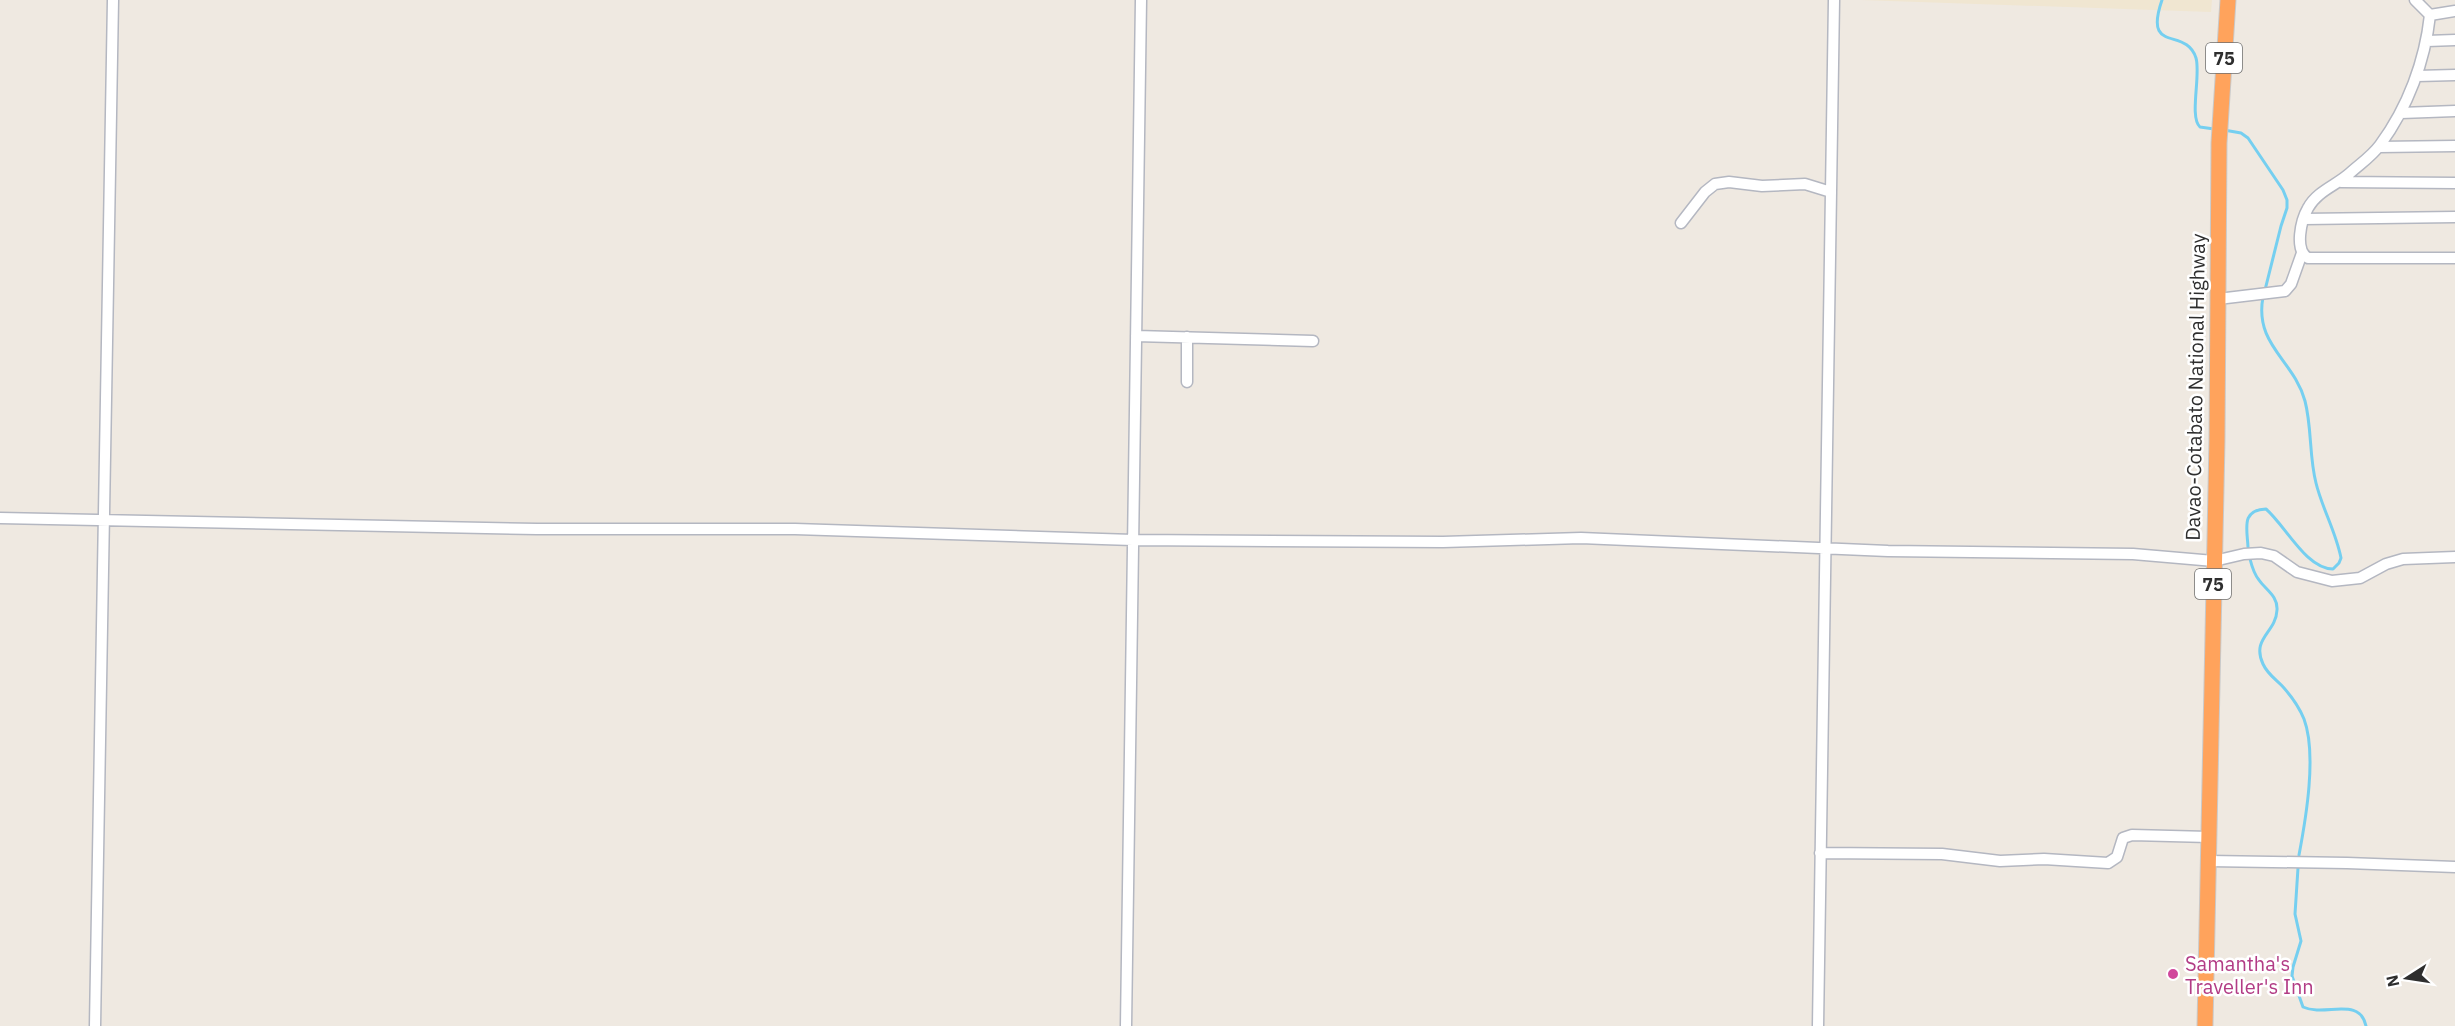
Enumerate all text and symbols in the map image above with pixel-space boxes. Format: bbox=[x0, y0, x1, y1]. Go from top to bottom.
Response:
road number: 75 bbox=[2206, 43, 2242, 73]
street label: Davao-Cotabato National Highway bbox=[2179, 233, 2211, 541]
road number: 75 bbox=[2195, 569, 2231, 599]
north arrow bbox=[2377, 948, 2437, 1008]
place label: Samantha's Traveller's Inn bbox=[2185, 950, 2314, 1000]
marker: Samantha's Traveller's Inn bbox=[2166, 967, 2180, 981]
text: N bbox=[2381, 973, 2403, 989]

